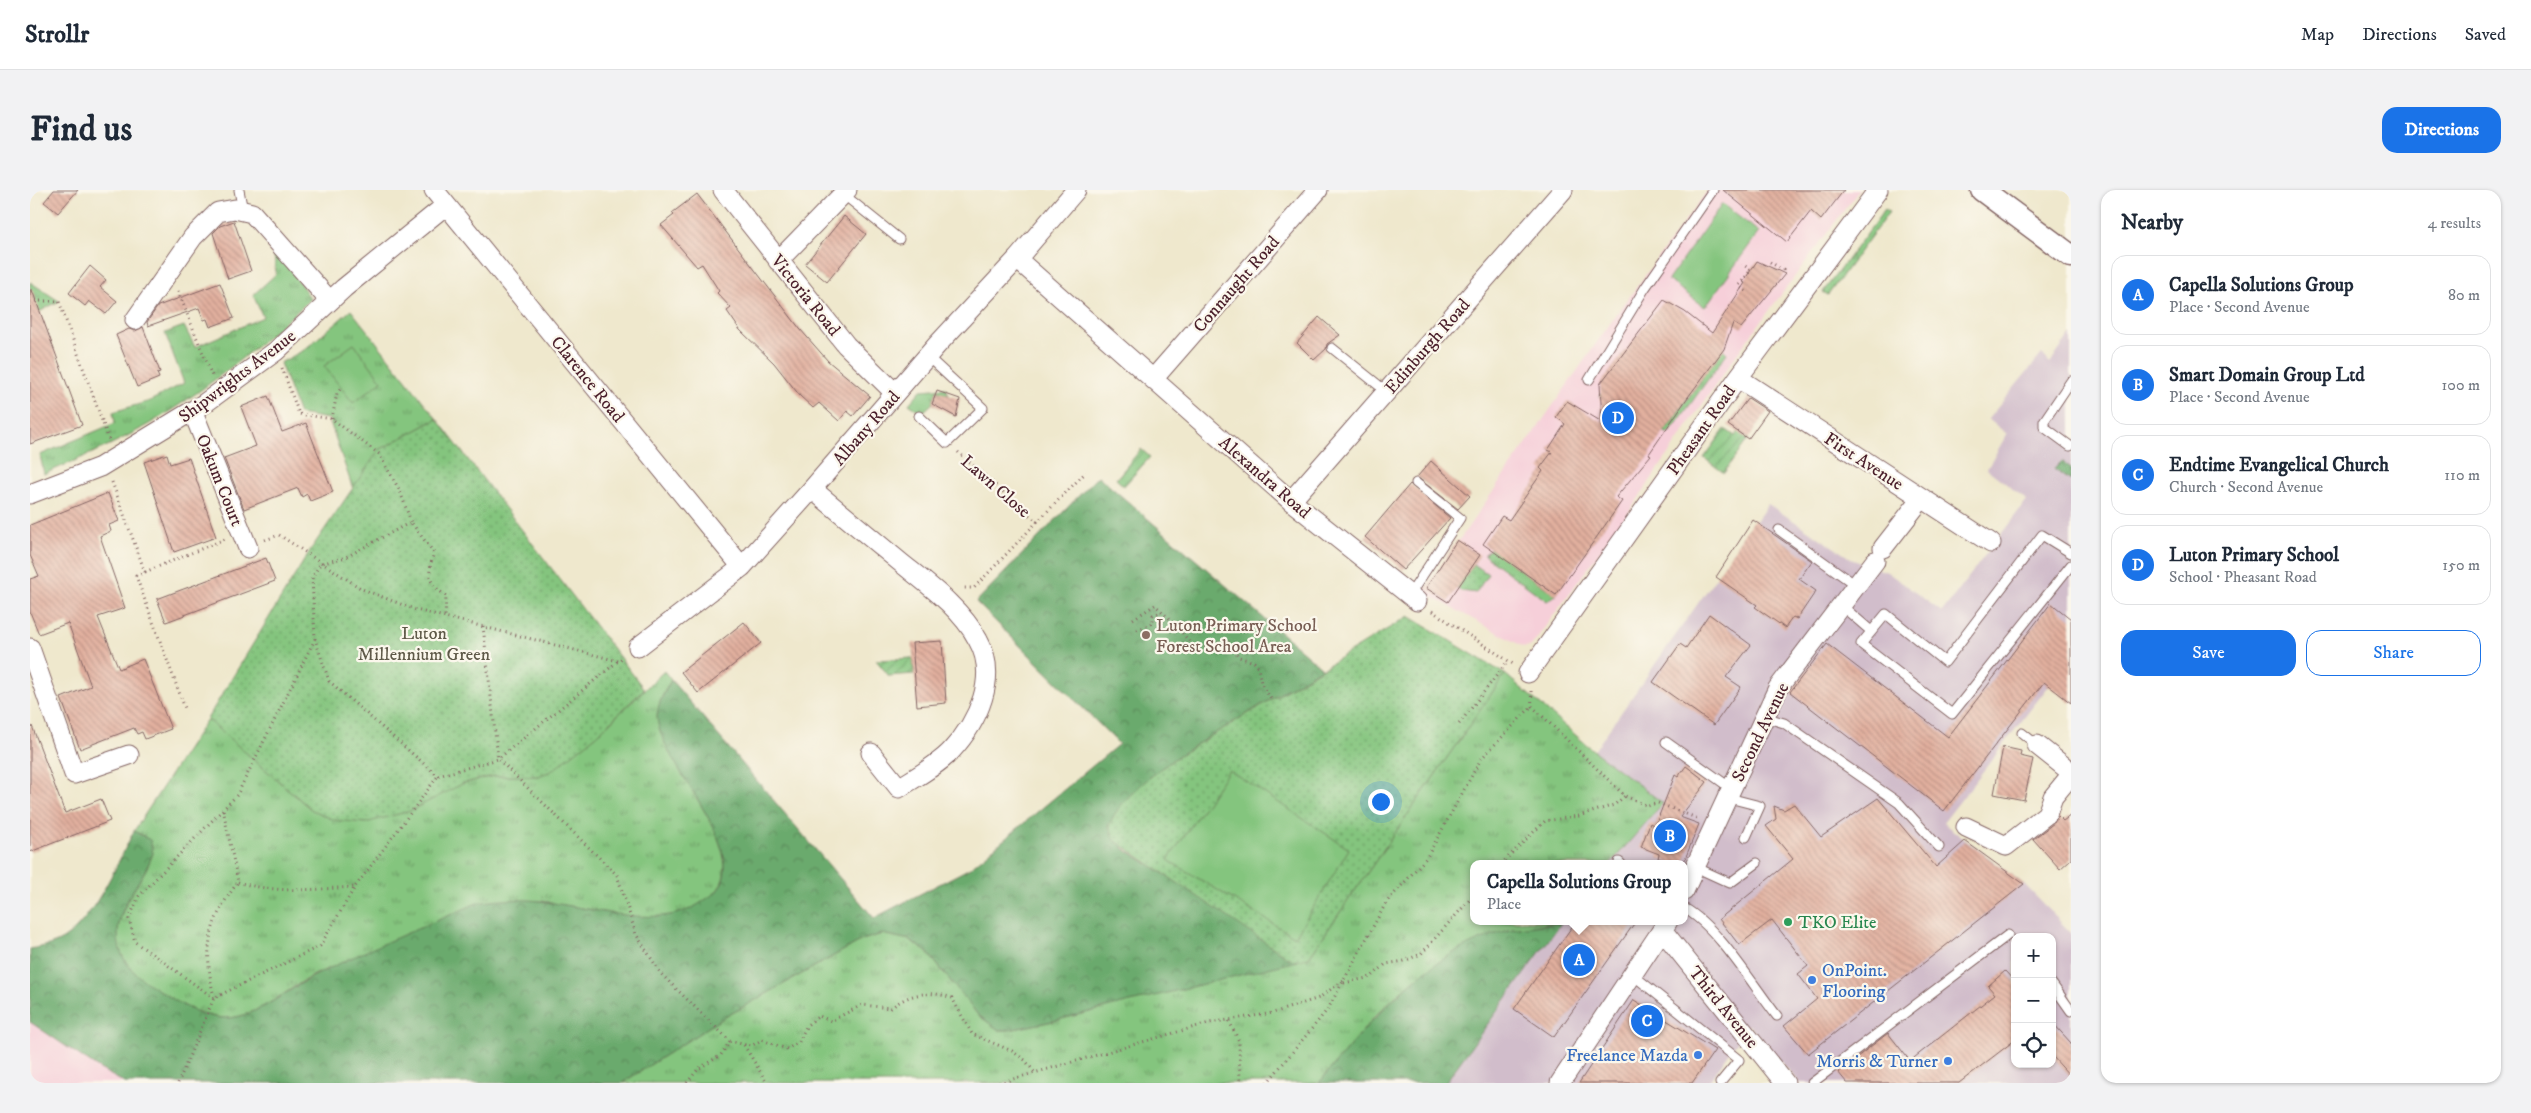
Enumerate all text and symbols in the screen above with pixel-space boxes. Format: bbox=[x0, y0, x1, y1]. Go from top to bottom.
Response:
text: Strollr bbox=[25, 20, 89, 50]
text: Map bbox=[2301, 24, 2334, 46]
text: Directions bbox=[2362, 24, 2437, 46]
text: Saved bbox=[2465, 24, 2506, 46]
button: Directions bbox=[2382, 107, 2501, 153]
text: Find us bbox=[30, 108, 132, 152]
text: Nearby bbox=[2121, 210, 2183, 236]
text: 4 results bbox=[2428, 213, 2481, 233]
street label: Connaught Road bbox=[1189, 232, 1285, 337]
street label: Victoria Road bbox=[765, 250, 845, 341]
text: Capella Solutions Group bbox=[2169, 274, 2354, 297]
text: A bbox=[2133, 285, 2143, 305]
text: 80 m bbox=[2448, 285, 2480, 305]
street label: Edinburgh Road bbox=[1380, 295, 1475, 399]
text: Place · Second Avenue bbox=[2169, 297, 2310, 317]
street label: Shipwrights Avenue bbox=[175, 326, 301, 428]
street label: Clarence Road bbox=[546, 332, 629, 427]
text: Smart Domain Group Ltd bbox=[2169, 364, 2365, 387]
text: B bbox=[2133, 375, 2143, 395]
text: 100 m bbox=[2442, 375, 2480, 395]
street label: Pheasant Road bbox=[1663, 381, 1741, 480]
street label: Albany Road bbox=[828, 387, 905, 471]
text: Place · Second Avenue bbox=[2169, 387, 2310, 407]
pin: D bbox=[1602, 399, 1634, 437]
street label: First Avenue bbox=[1820, 428, 1907, 496]
street label: Oakum Court bbox=[191, 431, 248, 530]
street label: Alexandra Road bbox=[1214, 432, 1315, 524]
street label: Lawn Close bbox=[956, 451, 1035, 523]
text: Endtime Evangelical Church bbox=[2169, 454, 2389, 477]
text: C bbox=[2133, 465, 2143, 485]
text: 110 m bbox=[2444, 465, 2480, 485]
text: Church · Second Avenue bbox=[2169, 477, 2323, 497]
text: Luton Primary School bbox=[2169, 544, 2339, 567]
text: D bbox=[2132, 555, 2144, 575]
text: 150 m bbox=[2442, 555, 2480, 575]
text: School · Pheasant Road bbox=[2169, 567, 2317, 587]
place label: Luton Primary School Forest School Area bbox=[1156, 615, 1318, 658]
park label: Luton Millennium Green bbox=[358, 623, 491, 666]
marker: Luton Primary School Forest School Area bbox=[1140, 629, 1152, 641]
button: Save bbox=[2121, 630, 2296, 676]
button: Share bbox=[2306, 630, 2481, 676]
street label: Second Avenue bbox=[1727, 679, 1794, 786]
your location bbox=[1368, 789, 1394, 815]
pin: B bbox=[1654, 817, 1686, 855]
popup bbox=[1470, 860, 1688, 925]
text: Capella Solutions Group bbox=[1487, 871, 1671, 894]
text: Place bbox=[1487, 894, 1521, 914]
place label: TKO Elite bbox=[1798, 912, 1876, 934]
marker: TKO Elite bbox=[1782, 916, 1794, 928]
map controls bbox=[2011, 933, 2056, 1068]
button: + bbox=[2011, 933, 2056, 978]
pin: A bbox=[1563, 941, 1595, 979]
place label: OnPoint. Flooring bbox=[1822, 960, 1887, 1003]
street label: Third Avenue bbox=[1683, 962, 1763, 1053]
marker: OnPoint. Flooring bbox=[1806, 974, 1818, 986]
button: − bbox=[2011, 978, 2056, 1023]
pin: C bbox=[1631, 1002, 1663, 1040]
button: locate bbox=[2011, 1023, 2056, 1068]
place label: Freelance Mazda bbox=[1566, 1045, 1688, 1067]
marker: Freelance Mazda bbox=[1692, 1049, 1704, 1061]
place label: Morris & Turner bbox=[1816, 1051, 1938, 1073]
marker: Morris & Turner bbox=[1942, 1055, 1954, 1067]

